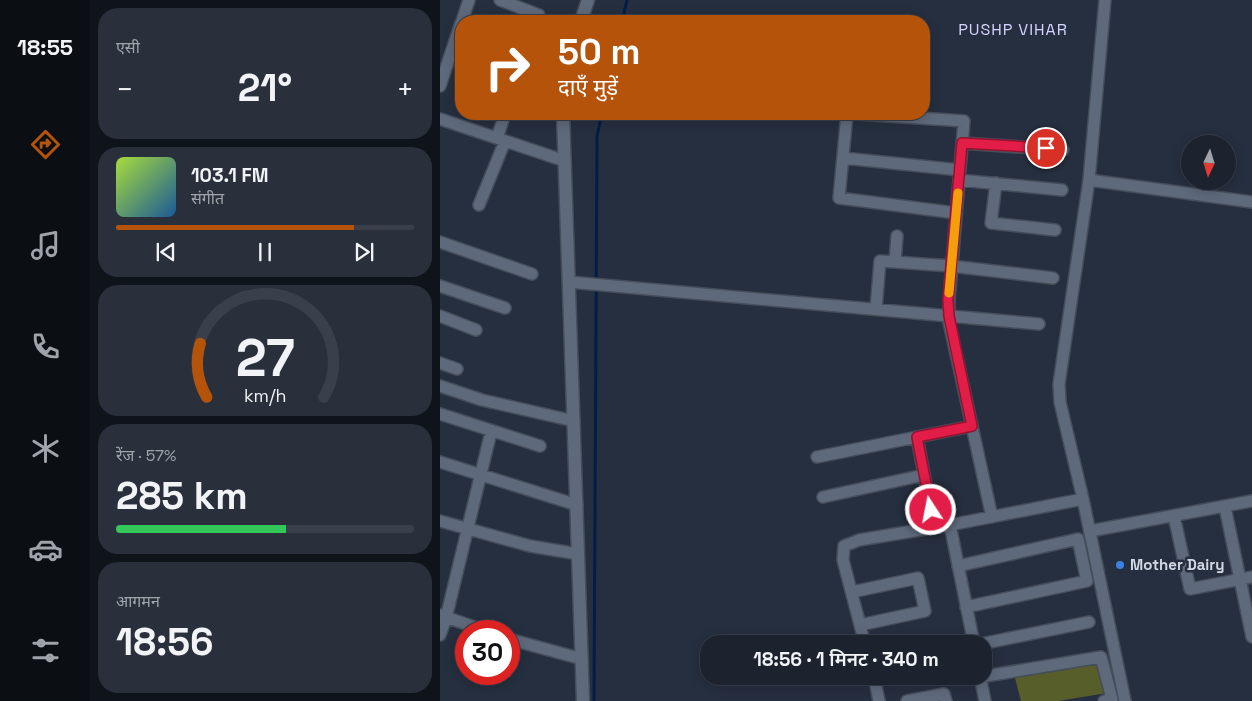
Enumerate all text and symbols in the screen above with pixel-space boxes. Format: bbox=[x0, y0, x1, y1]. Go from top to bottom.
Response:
district label: PUSHP VIHAR bbox=[958, 19, 1068, 40]
text: 50 m bbox=[558, 30, 640, 74]
text: 18:55 bbox=[17, 33, 73, 61]
icon: right bbox=[475, 35, 540, 100]
text: एसी bbox=[116, 37, 140, 58]
text: 21° bbox=[238, 64, 292, 112]
text: − bbox=[116, 71, 133, 107]
text: + bbox=[397, 71, 414, 107]
text: दाएँ मुड़ें bbox=[558, 73, 618, 101]
icon: directions bbox=[28, 127, 63, 162]
pin bbox=[1025, 127, 1067, 169]
icon: arrive bbox=[1032, 134, 1060, 162]
north arrow bbox=[1181, 135, 1236, 190]
map controls bbox=[1181, 135, 1236, 190]
text: 103.1 FM bbox=[191, 163, 268, 188]
text: संगीत bbox=[191, 188, 224, 209]
icon: music bbox=[28, 228, 63, 263]
icon: previous bbox=[152, 238, 180, 266]
icon: pause bbox=[251, 238, 279, 266]
icon: next bbox=[350, 238, 378, 266]
text: 27 bbox=[235, 325, 295, 391]
icon: phone bbox=[28, 329, 63, 364]
text: km/h bbox=[244, 384, 286, 407]
icon: climate bbox=[28, 431, 63, 466]
text: रेंज · 57% bbox=[116, 445, 176, 466]
text: 285 km bbox=[116, 472, 248, 520]
position arrow bbox=[904, 483, 956, 535]
icon: car bbox=[28, 532, 63, 567]
place label: Mother Dairy bbox=[1130, 555, 1225, 574]
marker: Mother Dairy bbox=[1114, 559, 1126, 571]
text: आगमन bbox=[116, 591, 160, 612]
text: 18:56 bbox=[116, 618, 214, 666]
speed limit sign: 30 bbox=[455, 620, 520, 685]
icon: filters bbox=[28, 633, 63, 668]
text: 18:56 · 1 मिनट · 340 m bbox=[753, 647, 939, 672]

